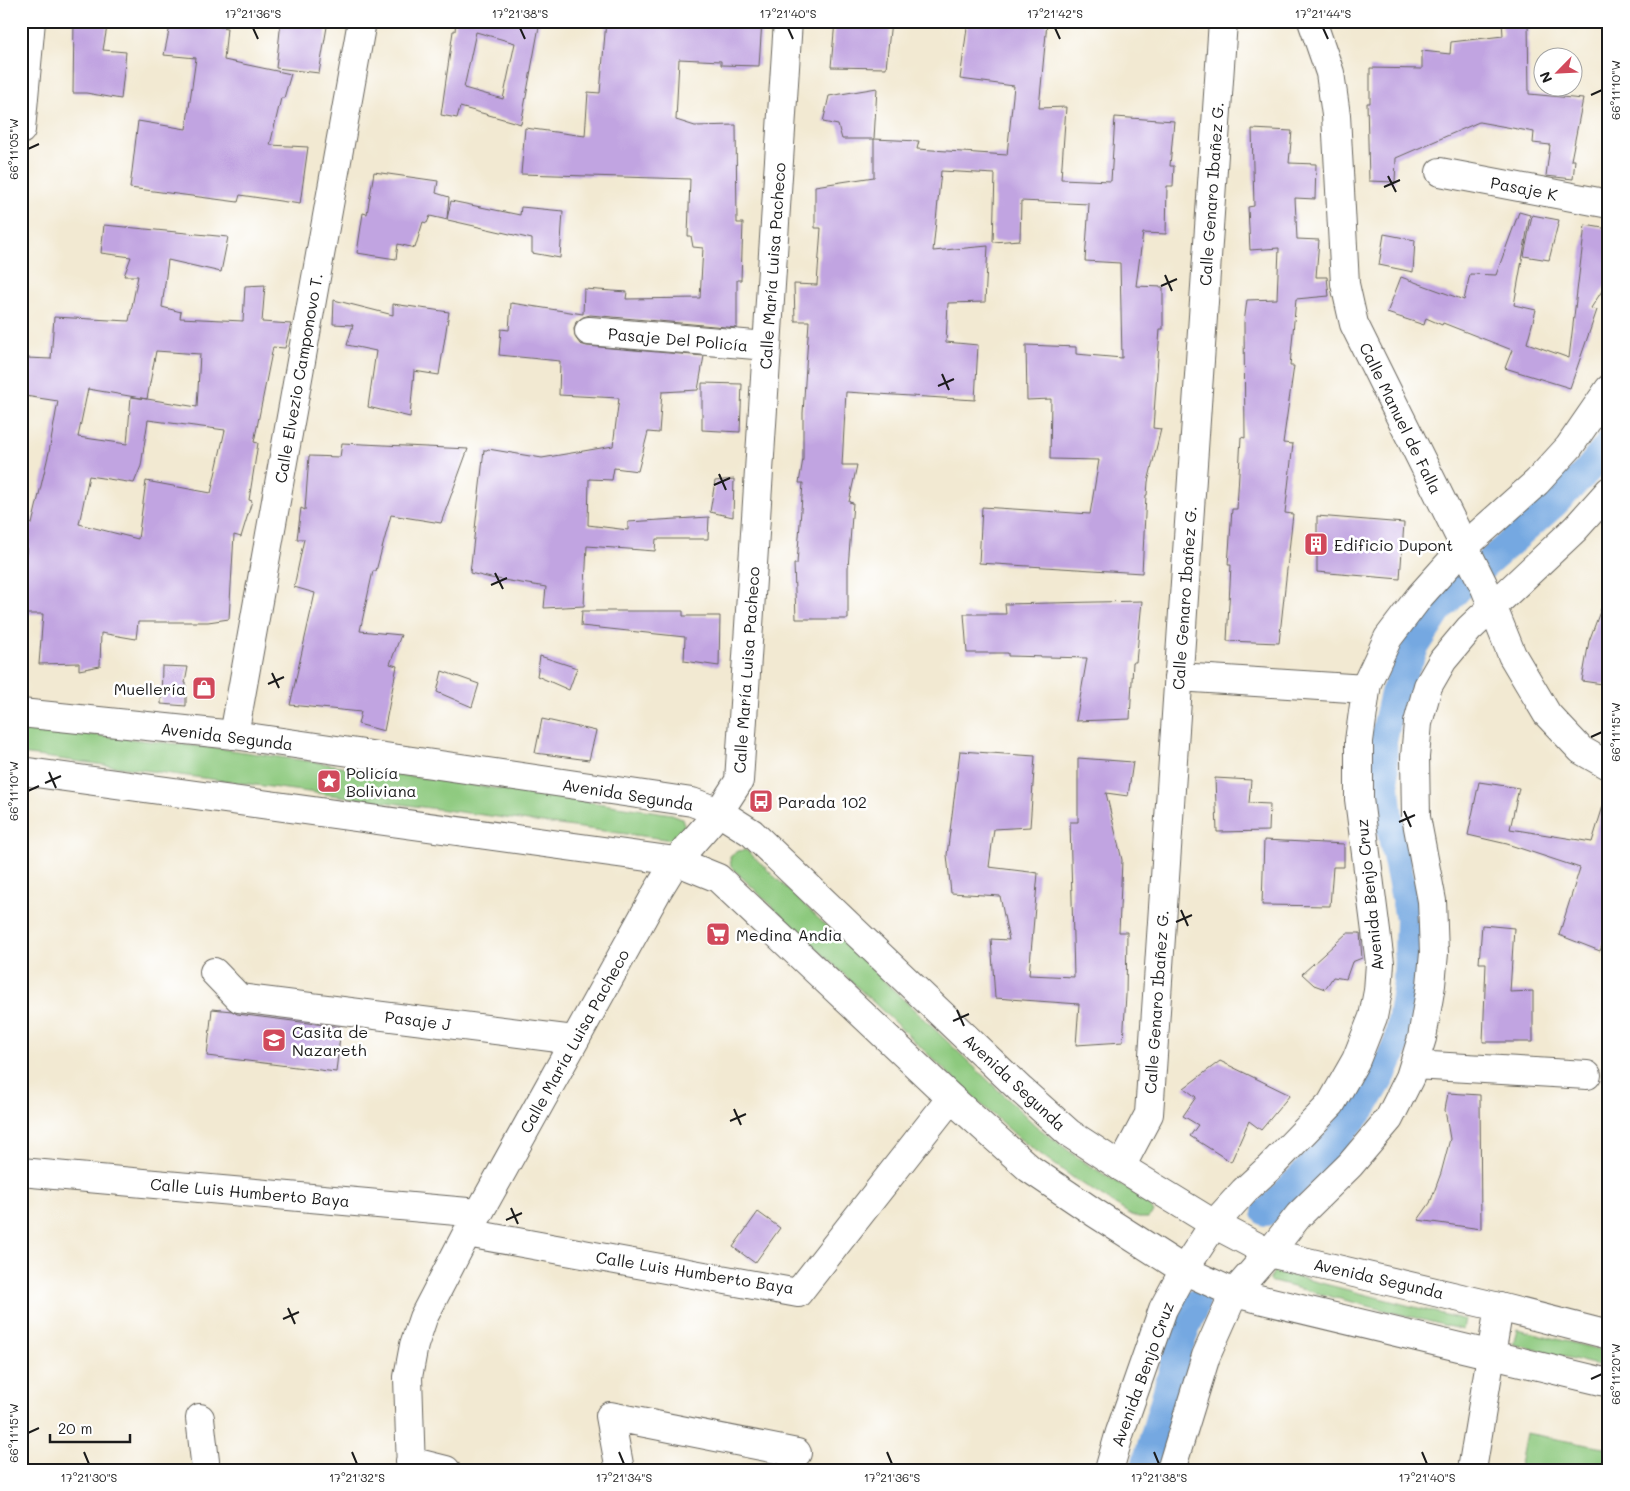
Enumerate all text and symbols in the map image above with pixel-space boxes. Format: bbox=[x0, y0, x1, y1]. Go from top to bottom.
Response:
text: 17°21'36"S bbox=[225, 5, 282, 21]
text: 17°21'38"S bbox=[492, 5, 549, 21]
text: 17°21'40"S bbox=[760, 5, 817, 21]
text: 17°21'42"S bbox=[1027, 5, 1083, 21]
text: 17°21'44"S bbox=[1295, 5, 1351, 21]
north arrow bbox=[1532, 48, 1582, 98]
text: 66°11'10"W bbox=[1607, 60, 1623, 120]
text: N bbox=[1535, 69, 1557, 86]
street label: Calle Genaro Ibañez G. bbox=[1194, 101, 1228, 287]
text: 66°11'05"W bbox=[5, 118, 21, 180]
street label: Calle María Luisa Pacheco bbox=[754, 162, 790, 370]
street label: Pasaje K bbox=[1489, 171, 1559, 205]
street label: Calle Elvezio Camponovo T. bbox=[269, 271, 327, 485]
street label: Pasaje Del Policía bbox=[607, 322, 749, 356]
street label: Calle Manuel de Falla bbox=[1355, 339, 1447, 497]
street label: Calle Genaro Ibañez G. bbox=[1167, 505, 1201, 691]
building icon: Edificio Dupont bbox=[1303, 531, 1329, 557]
place label: Edificio Dupont bbox=[1334, 534, 1453, 555]
street label: Calle María Luisa Pacheco bbox=[728, 566, 764, 774]
shop icon: Muellería bbox=[191, 675, 217, 701]
place label: Muellería bbox=[114, 678, 186, 699]
text: 66°11'15"W bbox=[1607, 702, 1623, 762]
street label: Avenida Segunda bbox=[160, 717, 294, 755]
text: 66°11'10"W bbox=[5, 761, 21, 821]
place label: Policía Boliviana bbox=[346, 762, 417, 801]
place icon: Policía Boliviana bbox=[316, 768, 342, 794]
street label: Avenida Segunda bbox=[561, 773, 695, 815]
bus stop icon: Parada 102 bbox=[748, 788, 774, 814]
place label: Parada 102 bbox=[778, 791, 867, 812]
street label: Avenida Benjo Cruz bbox=[1351, 818, 1387, 972]
street label: Calle Genaro Ibañez G. bbox=[1139, 909, 1173, 1095]
supermarket icon: Medina Andia bbox=[705, 921, 731, 947]
place label: Medina Andia bbox=[736, 924, 843, 945]
street label: Calle María Luisa Pacheco bbox=[515, 945, 633, 1137]
street label: Pasaje J bbox=[384, 1006, 453, 1035]
place label: Casita de Nazareth bbox=[292, 1021, 368, 1060]
school or university icon: Casita de Nazareth bbox=[261, 1027, 287, 1053]
street label: Avenida Segunda bbox=[959, 1029, 1071, 1135]
street label: Calle Luis Humberto Baya bbox=[149, 1173, 351, 1211]
street label: Calle Luis Humberto Baya bbox=[594, 1246, 796, 1298]
street label: Avenida Segunda bbox=[1312, 1253, 1446, 1303]
street label: Avenida Benjo Cruz bbox=[1106, 1299, 1178, 1449]
text: 66°11'20"W bbox=[1607, 1343, 1623, 1405]
text: 66°11'15"W bbox=[5, 1403, 21, 1463]
scale bar bbox=[50, 1411, 130, 1443]
text: 20 m bbox=[58, 1418, 92, 1438]
text: 17°21'30"S bbox=[61, 1469, 118, 1485]
text: 17°21'32"S bbox=[329, 1469, 385, 1485]
text: 17°21'34"S bbox=[596, 1469, 652, 1485]
text: 17°21'36"S bbox=[864, 1469, 921, 1485]
text: 17°21'38"S bbox=[1131, 1469, 1188, 1485]
text: 17°21'40"S bbox=[1399, 1469, 1456, 1485]

